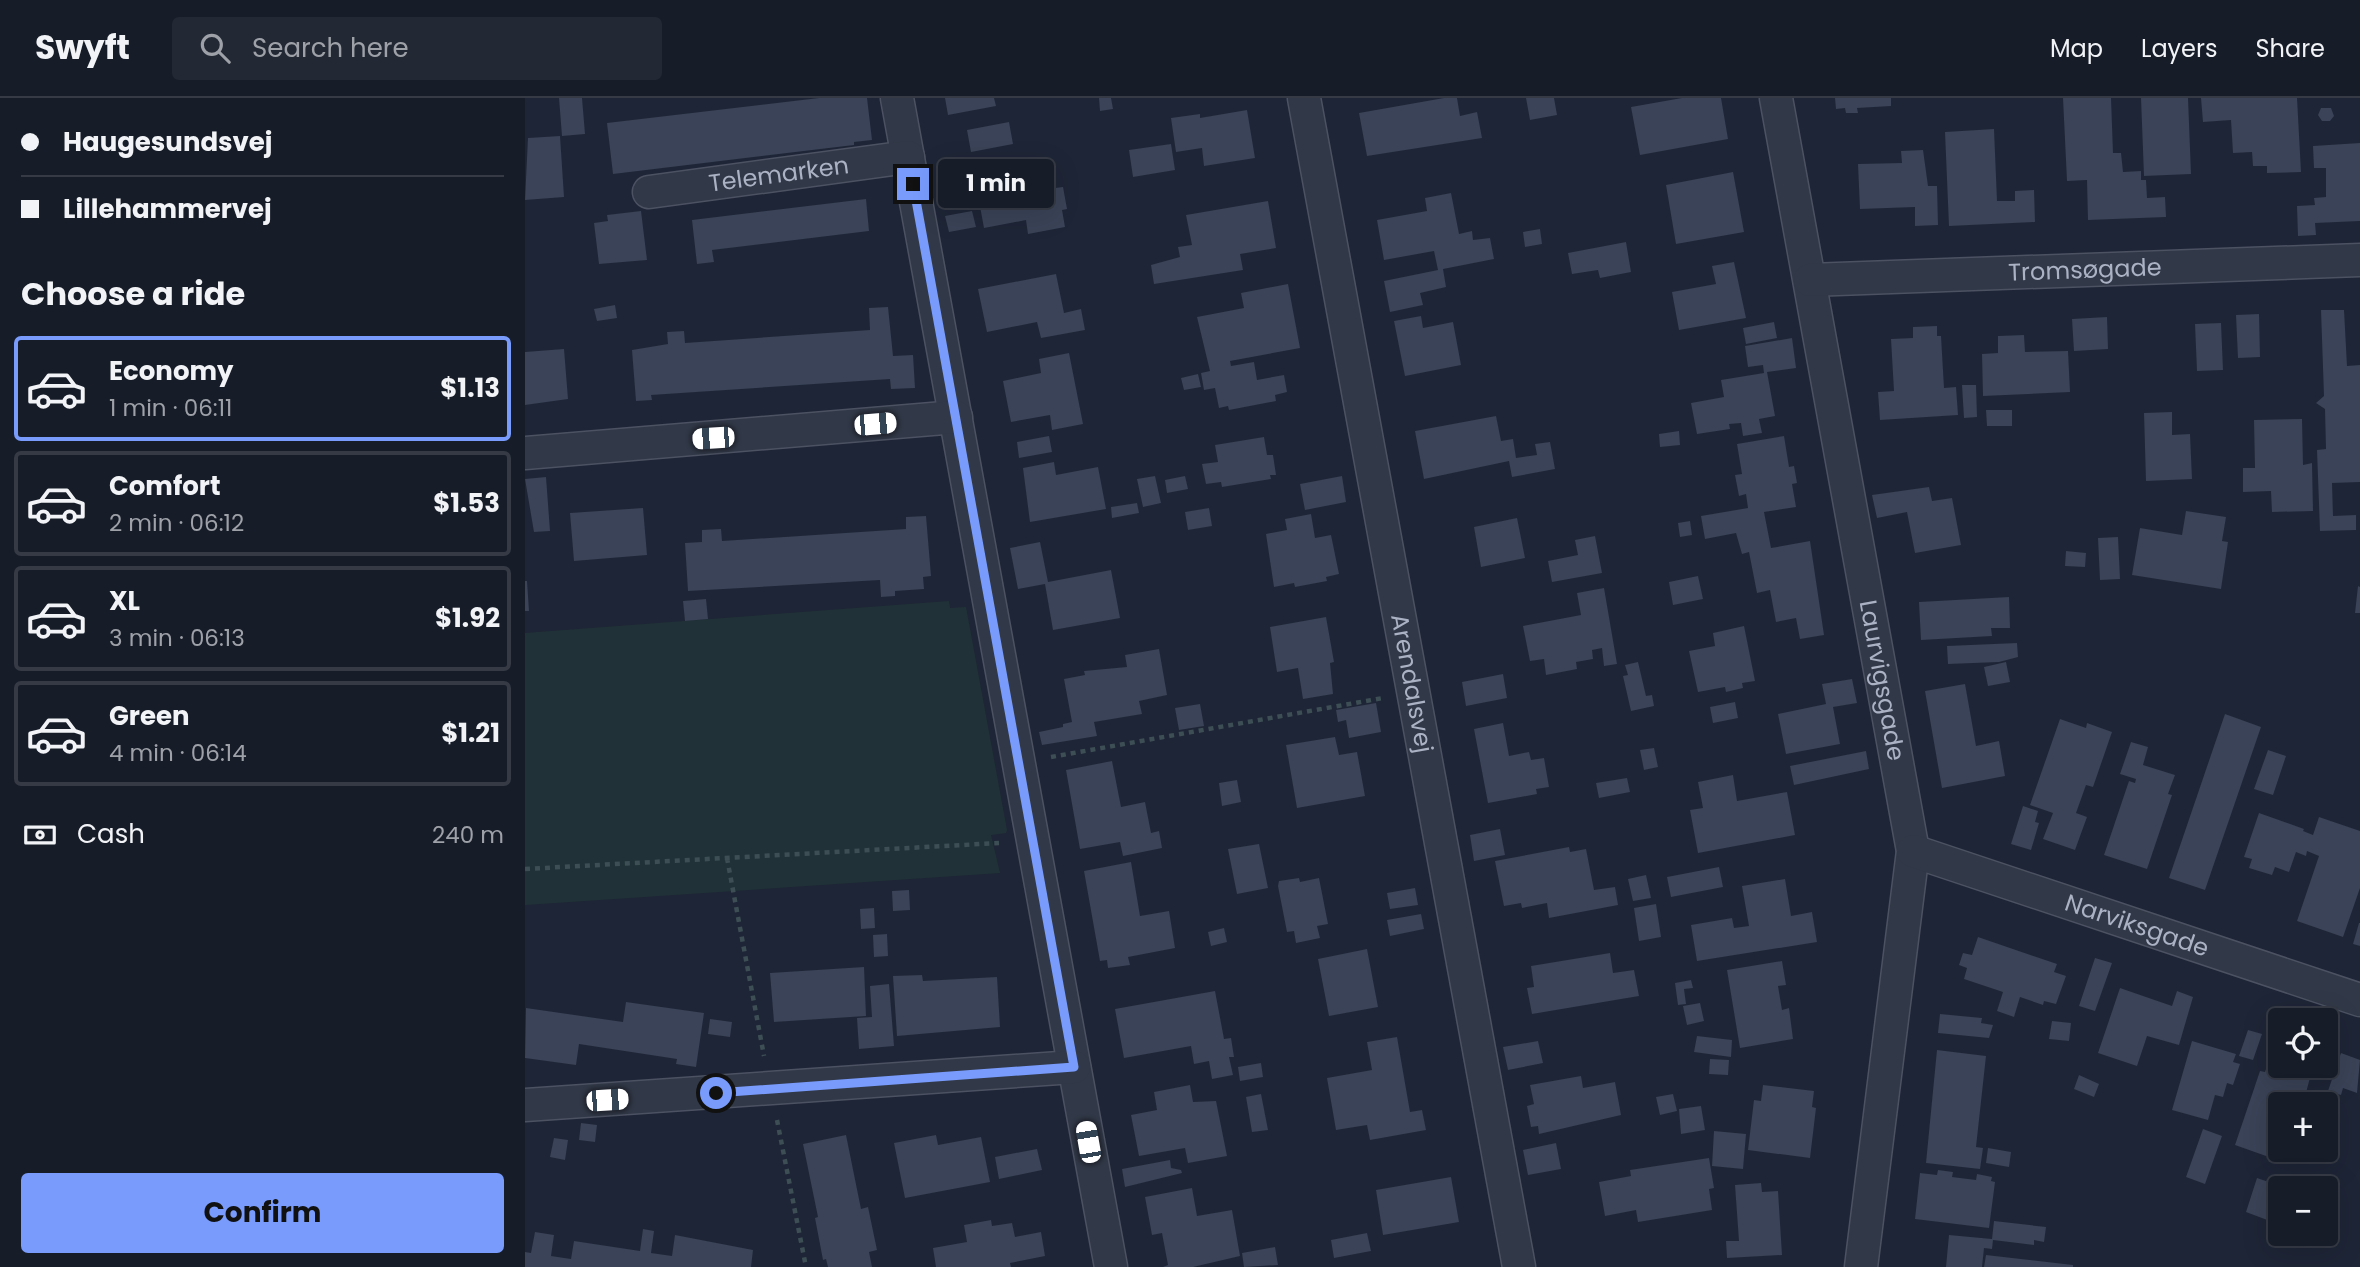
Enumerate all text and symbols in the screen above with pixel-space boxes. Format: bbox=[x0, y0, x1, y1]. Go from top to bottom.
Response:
search box bbox=[172, 17, 662, 80]
text: Swyft bbox=[35, 24, 130, 71]
icon: search bbox=[196, 29, 234, 67]
text: Search here bbox=[252, 30, 409, 66]
text: Map bbox=[2050, 32, 2103, 65]
text: Layers bbox=[2141, 32, 2217, 65]
text: Share bbox=[2255, 32, 2325, 65]
text: Haugesundsvej bbox=[63, 124, 273, 160]
street label: Telemarken bbox=[707, 148, 851, 200]
callout: 1 min bbox=[937, 160, 1053, 208]
text: 1 min bbox=[966, 167, 1026, 199]
route end bbox=[897, 168, 929, 200]
text: Lillehammervej bbox=[63, 191, 272, 227]
street label: Tromsøgade bbox=[2007, 250, 2162, 289]
text: Choose a ride bbox=[21, 271, 245, 316]
text: Economy bbox=[109, 353, 233, 389]
icon: car bbox=[25, 357, 88, 420]
text: $1.13 bbox=[440, 370, 500, 406]
text: 1 min · 06:11 bbox=[109, 392, 232, 424]
car bbox=[854, 412, 897, 436]
car bbox=[692, 426, 735, 450]
text: Comfort bbox=[109, 468, 221, 504]
icon: car bbox=[25, 472, 88, 535]
text: $1.53 bbox=[433, 485, 500, 521]
text: 2 min · 06:12 bbox=[109, 507, 244, 539]
text: XL bbox=[109, 583, 140, 619]
icon: car bbox=[25, 587, 88, 650]
street label: Laurvigsgade bbox=[1852, 597, 1913, 763]
text: $1.92 bbox=[435, 600, 500, 636]
street label: Arendalsvej bbox=[1383, 611, 1441, 755]
text: 3 min · 06:13 bbox=[109, 622, 245, 654]
text: Green bbox=[109, 698, 190, 734]
icon: car bbox=[25, 702, 88, 765]
text: $1.21 bbox=[441, 715, 500, 751]
text: 4 min · 06:14 bbox=[109, 737, 247, 769]
icon: cash bbox=[21, 816, 59, 854]
text: Cash bbox=[77, 816, 145, 852]
text: 240 m bbox=[432, 819, 504, 851]
street label: Narviksgade bbox=[2061, 886, 2213, 965]
map controls bbox=[2268, 1008, 2338, 1246]
button: locate bbox=[2268, 1008, 2338, 1078]
route start bbox=[700, 1077, 732, 1109]
car bbox=[586, 1088, 629, 1112]
button: + bbox=[2268, 1092, 2338, 1162]
car bbox=[1075, 1119, 1102, 1165]
button: Confirm bbox=[21, 1173, 504, 1253]
button: − bbox=[2268, 1176, 2338, 1246]

